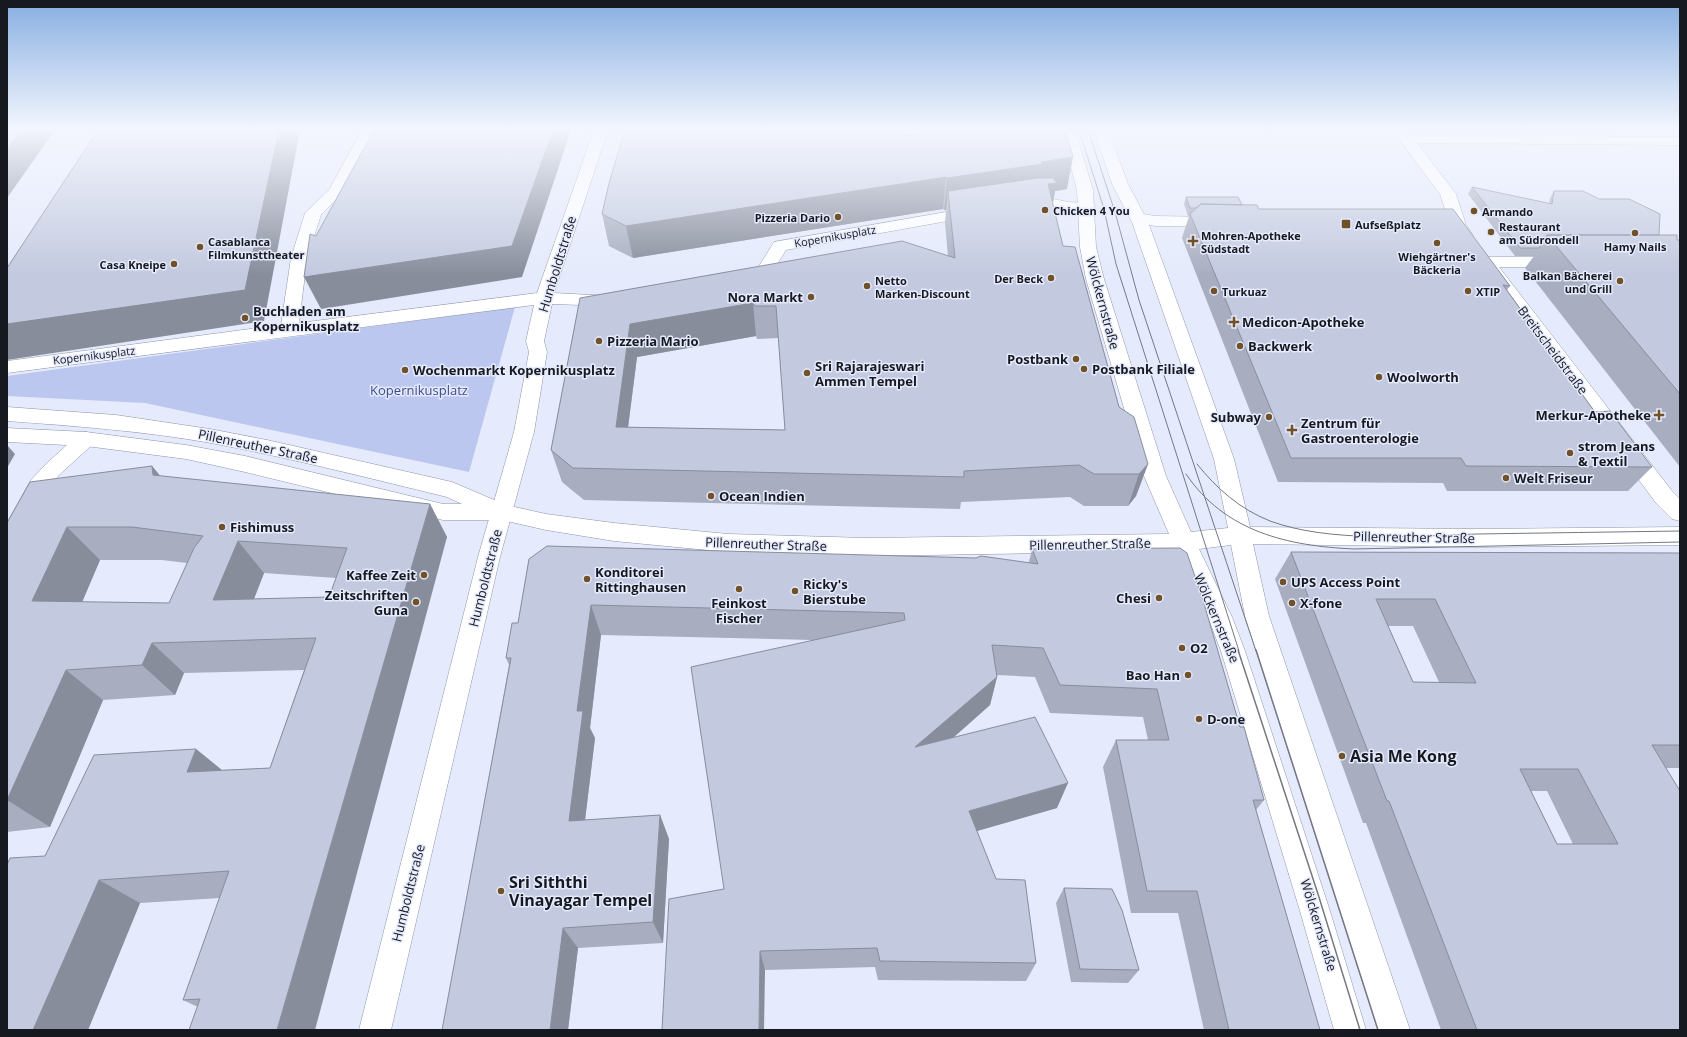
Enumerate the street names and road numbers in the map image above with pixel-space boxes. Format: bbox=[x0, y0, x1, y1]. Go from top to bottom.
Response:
street label: Humboldtstraße bbox=[534, 214, 580, 314]
street label: Kopernikusplatz bbox=[793, 221, 877, 251]
street label: Wölckernstraße bbox=[1082, 255, 1124, 351]
street label: Breitscheidstraße bbox=[1514, 302, 1592, 398]
street label: Kopernikusplatz bbox=[52, 343, 136, 367]
street label: Pillenreuther Straße bbox=[197, 425, 319, 467]
street label: Humboldtstraße bbox=[464, 527, 506, 629]
street label: Pillenreuther Straße bbox=[1353, 527, 1475, 547]
street label: Pillenreuther Straße bbox=[705, 533, 827, 555]
street label: Pillenreuther Straße bbox=[1029, 534, 1151, 554]
street label: Wölckernstraße bbox=[1190, 571, 1244, 665]
street label: Humboldtstraße bbox=[387, 842, 429, 944]
street label: Wölckernstraße bbox=[1296, 877, 1342, 973]

